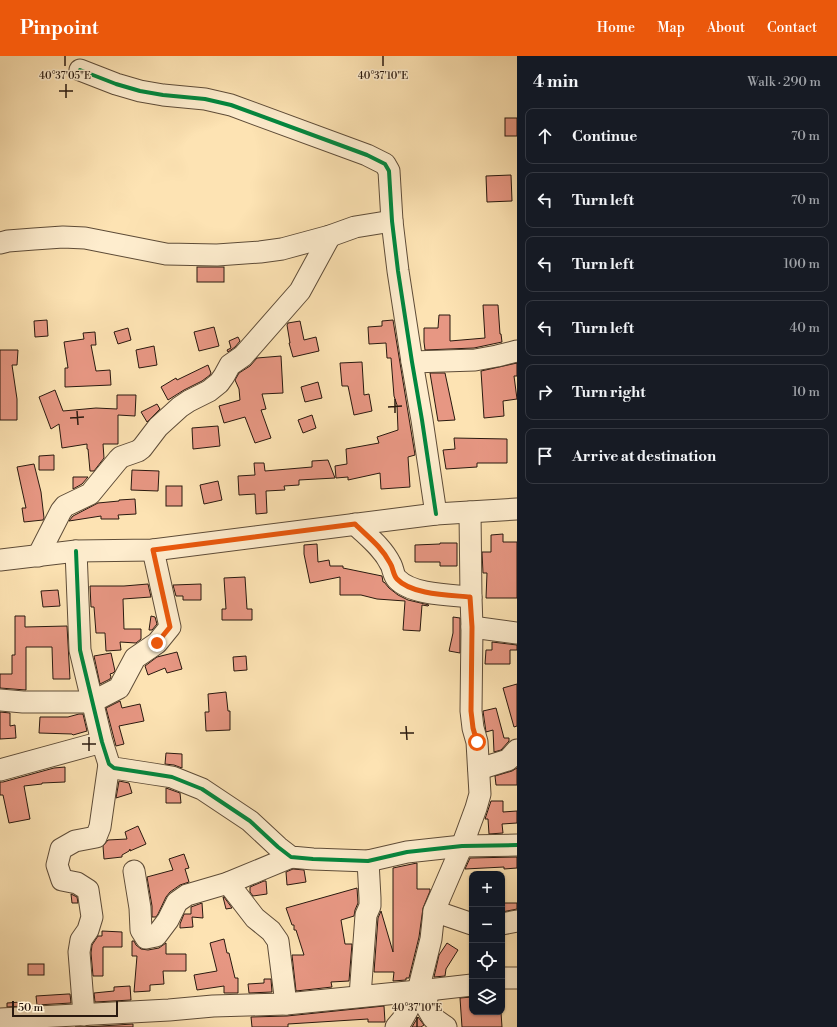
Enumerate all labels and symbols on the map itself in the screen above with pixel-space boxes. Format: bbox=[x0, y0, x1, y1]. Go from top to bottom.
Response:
text: 40°37'05"E bbox=[39, 70, 91, 82]
text: 40°37'10"E bbox=[358, 70, 408, 82]
route end bbox=[148, 634, 166, 652]
route start bbox=[468, 733, 486, 751]
scale bar bbox=[12, 999, 118, 1018]
text: 40°37'10"E bbox=[392, 1002, 442, 1014]

